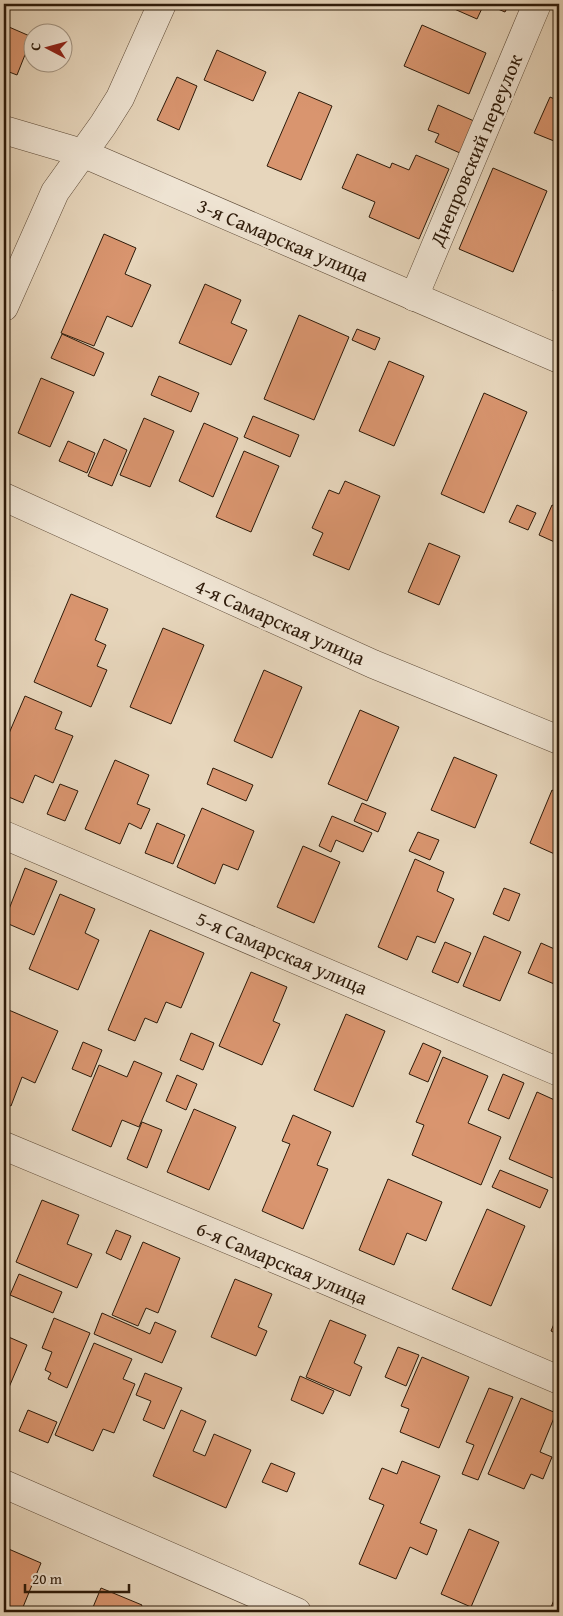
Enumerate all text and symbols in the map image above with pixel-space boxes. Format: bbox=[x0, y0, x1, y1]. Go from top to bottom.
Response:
north arrow bbox=[22, 22, 72, 72]
text: С bbox=[25, 42, 45, 52]
street label: Днепровский переулок bbox=[422, 49, 529, 251]
street label: 3-я Самарская улица bbox=[193, 190, 374, 289]
street label: 4-я Самарская улица bbox=[191, 571, 370, 672]
street label: 5-я Самарская улица bbox=[192, 903, 373, 1002]
street label: 6-я Самарская улица bbox=[192, 1213, 373, 1312]
scale bar bbox=[25, 1561, 129, 1593]
text: 20 m bbox=[32, 1568, 63, 1589]

